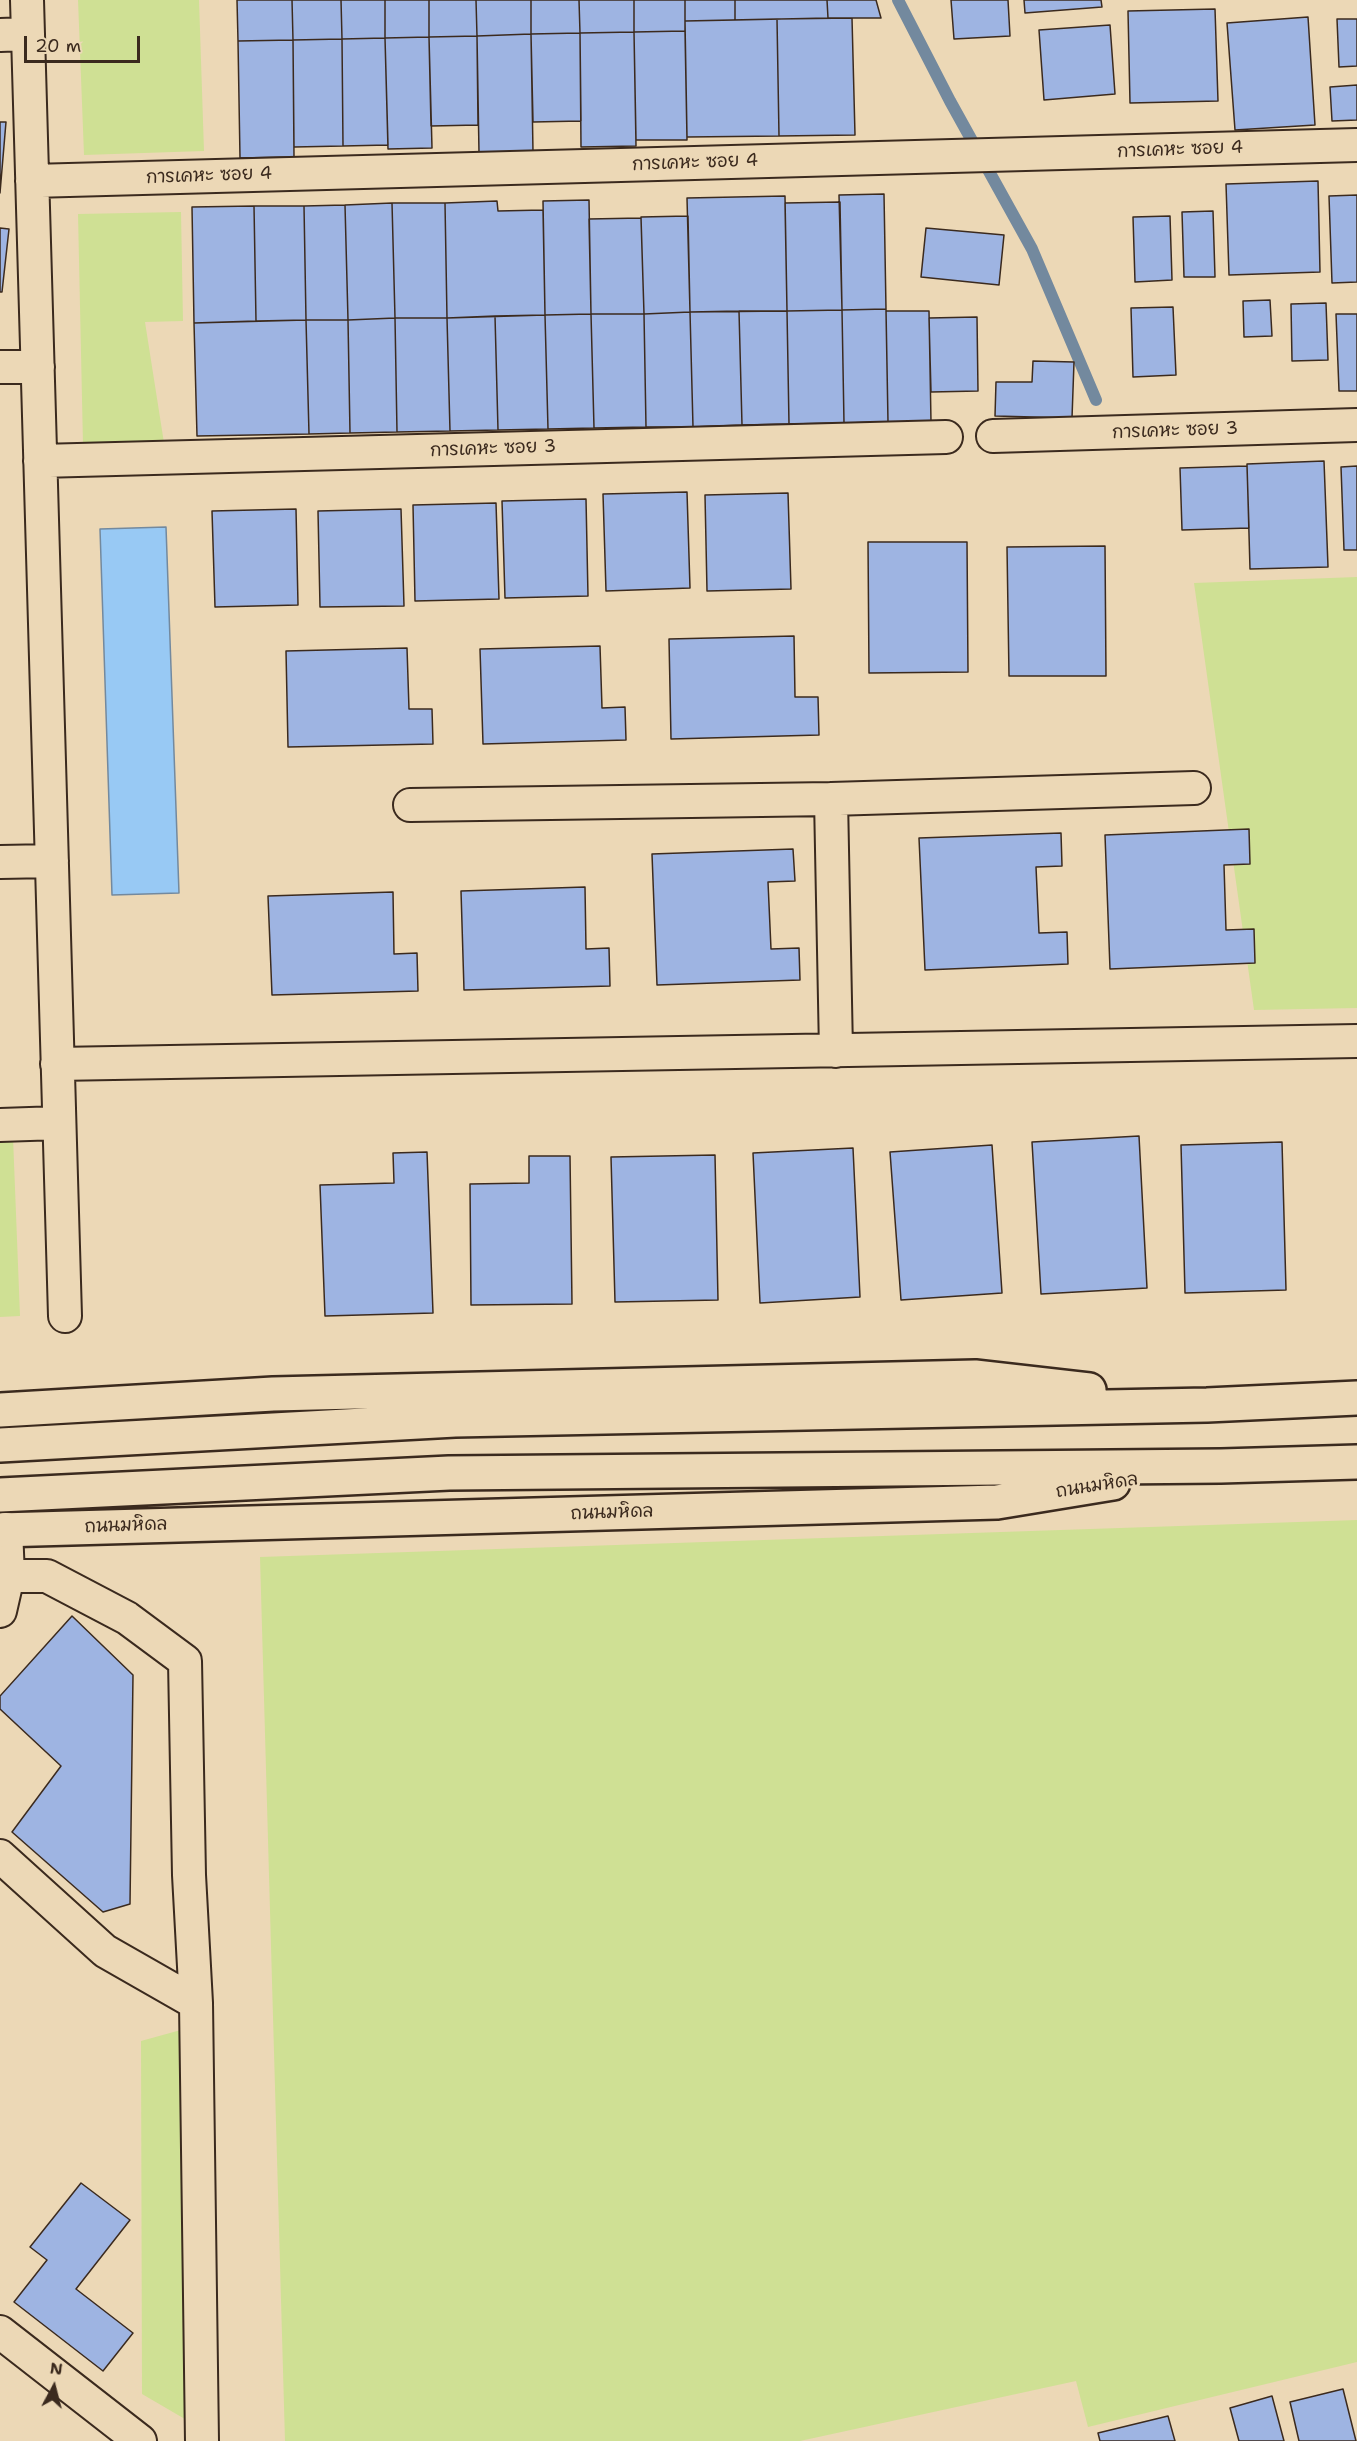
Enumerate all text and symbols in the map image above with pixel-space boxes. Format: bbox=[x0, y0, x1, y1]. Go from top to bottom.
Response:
scale bar bbox=[27, 24, 142, 62]
text: 20 m bbox=[35, 34, 81, 58]
street label: การเคหะ ซอย 4 bbox=[1116, 137, 1244, 163]
street label: การเคหะ ซอย 4 bbox=[631, 150, 759, 176]
street label: การเคหะ ซอย 4 bbox=[145, 163, 273, 189]
street label: การเคหะ ซอย 3 bbox=[1111, 418, 1239, 444]
street label: การเคหะ ซอย 3 bbox=[429, 436, 557, 462]
street label: ถนนมหิดล bbox=[1054, 1469, 1140, 1503]
street label: ถนนมหิดล bbox=[570, 1501, 654, 1525]
street label: ถนนมหิดล bbox=[84, 1514, 168, 1538]
north arrow bbox=[24, 2357, 84, 2417]
text: N bbox=[49, 2357, 64, 2380]

